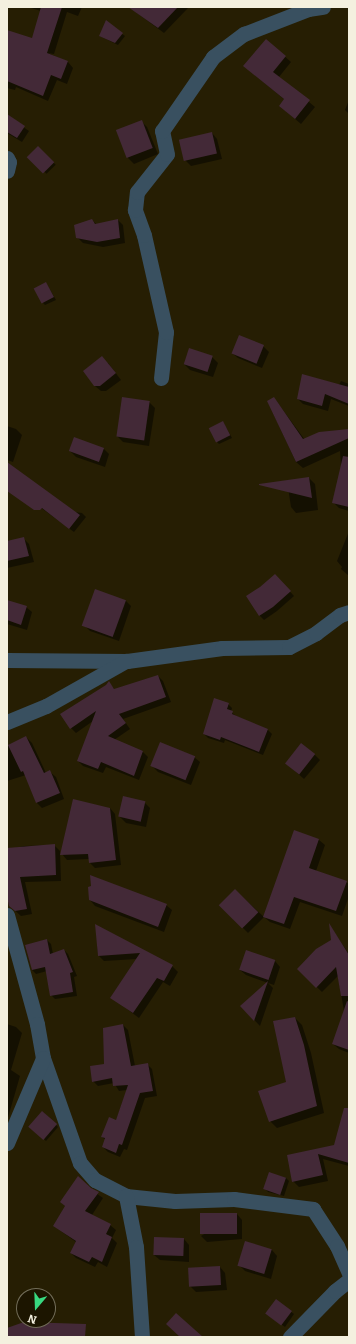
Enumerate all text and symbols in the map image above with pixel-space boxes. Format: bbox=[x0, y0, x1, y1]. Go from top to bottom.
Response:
north arrow bbox=[16, 1288, 56, 1328]
text: N bbox=[26, 1311, 38, 1326]

